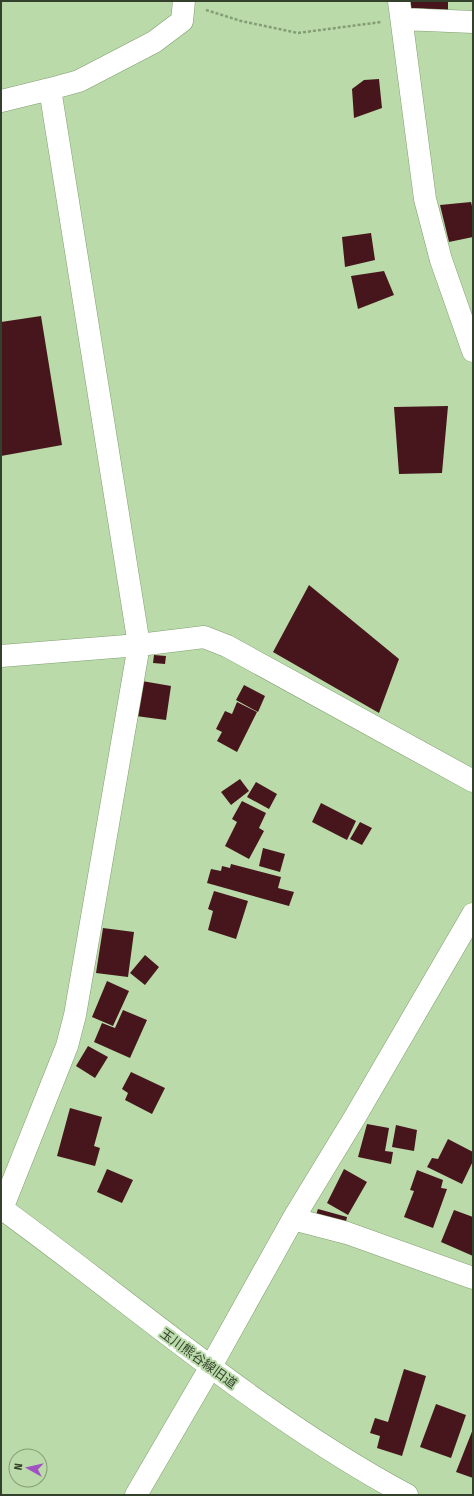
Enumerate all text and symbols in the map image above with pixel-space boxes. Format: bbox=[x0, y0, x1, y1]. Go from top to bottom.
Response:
street label: 玉川熊谷線旧道 bbox=[157, 1326, 240, 1391]
north arrow bbox=[8, 1448, 48, 1488]
text: N bbox=[12, 1463, 25, 1471]

